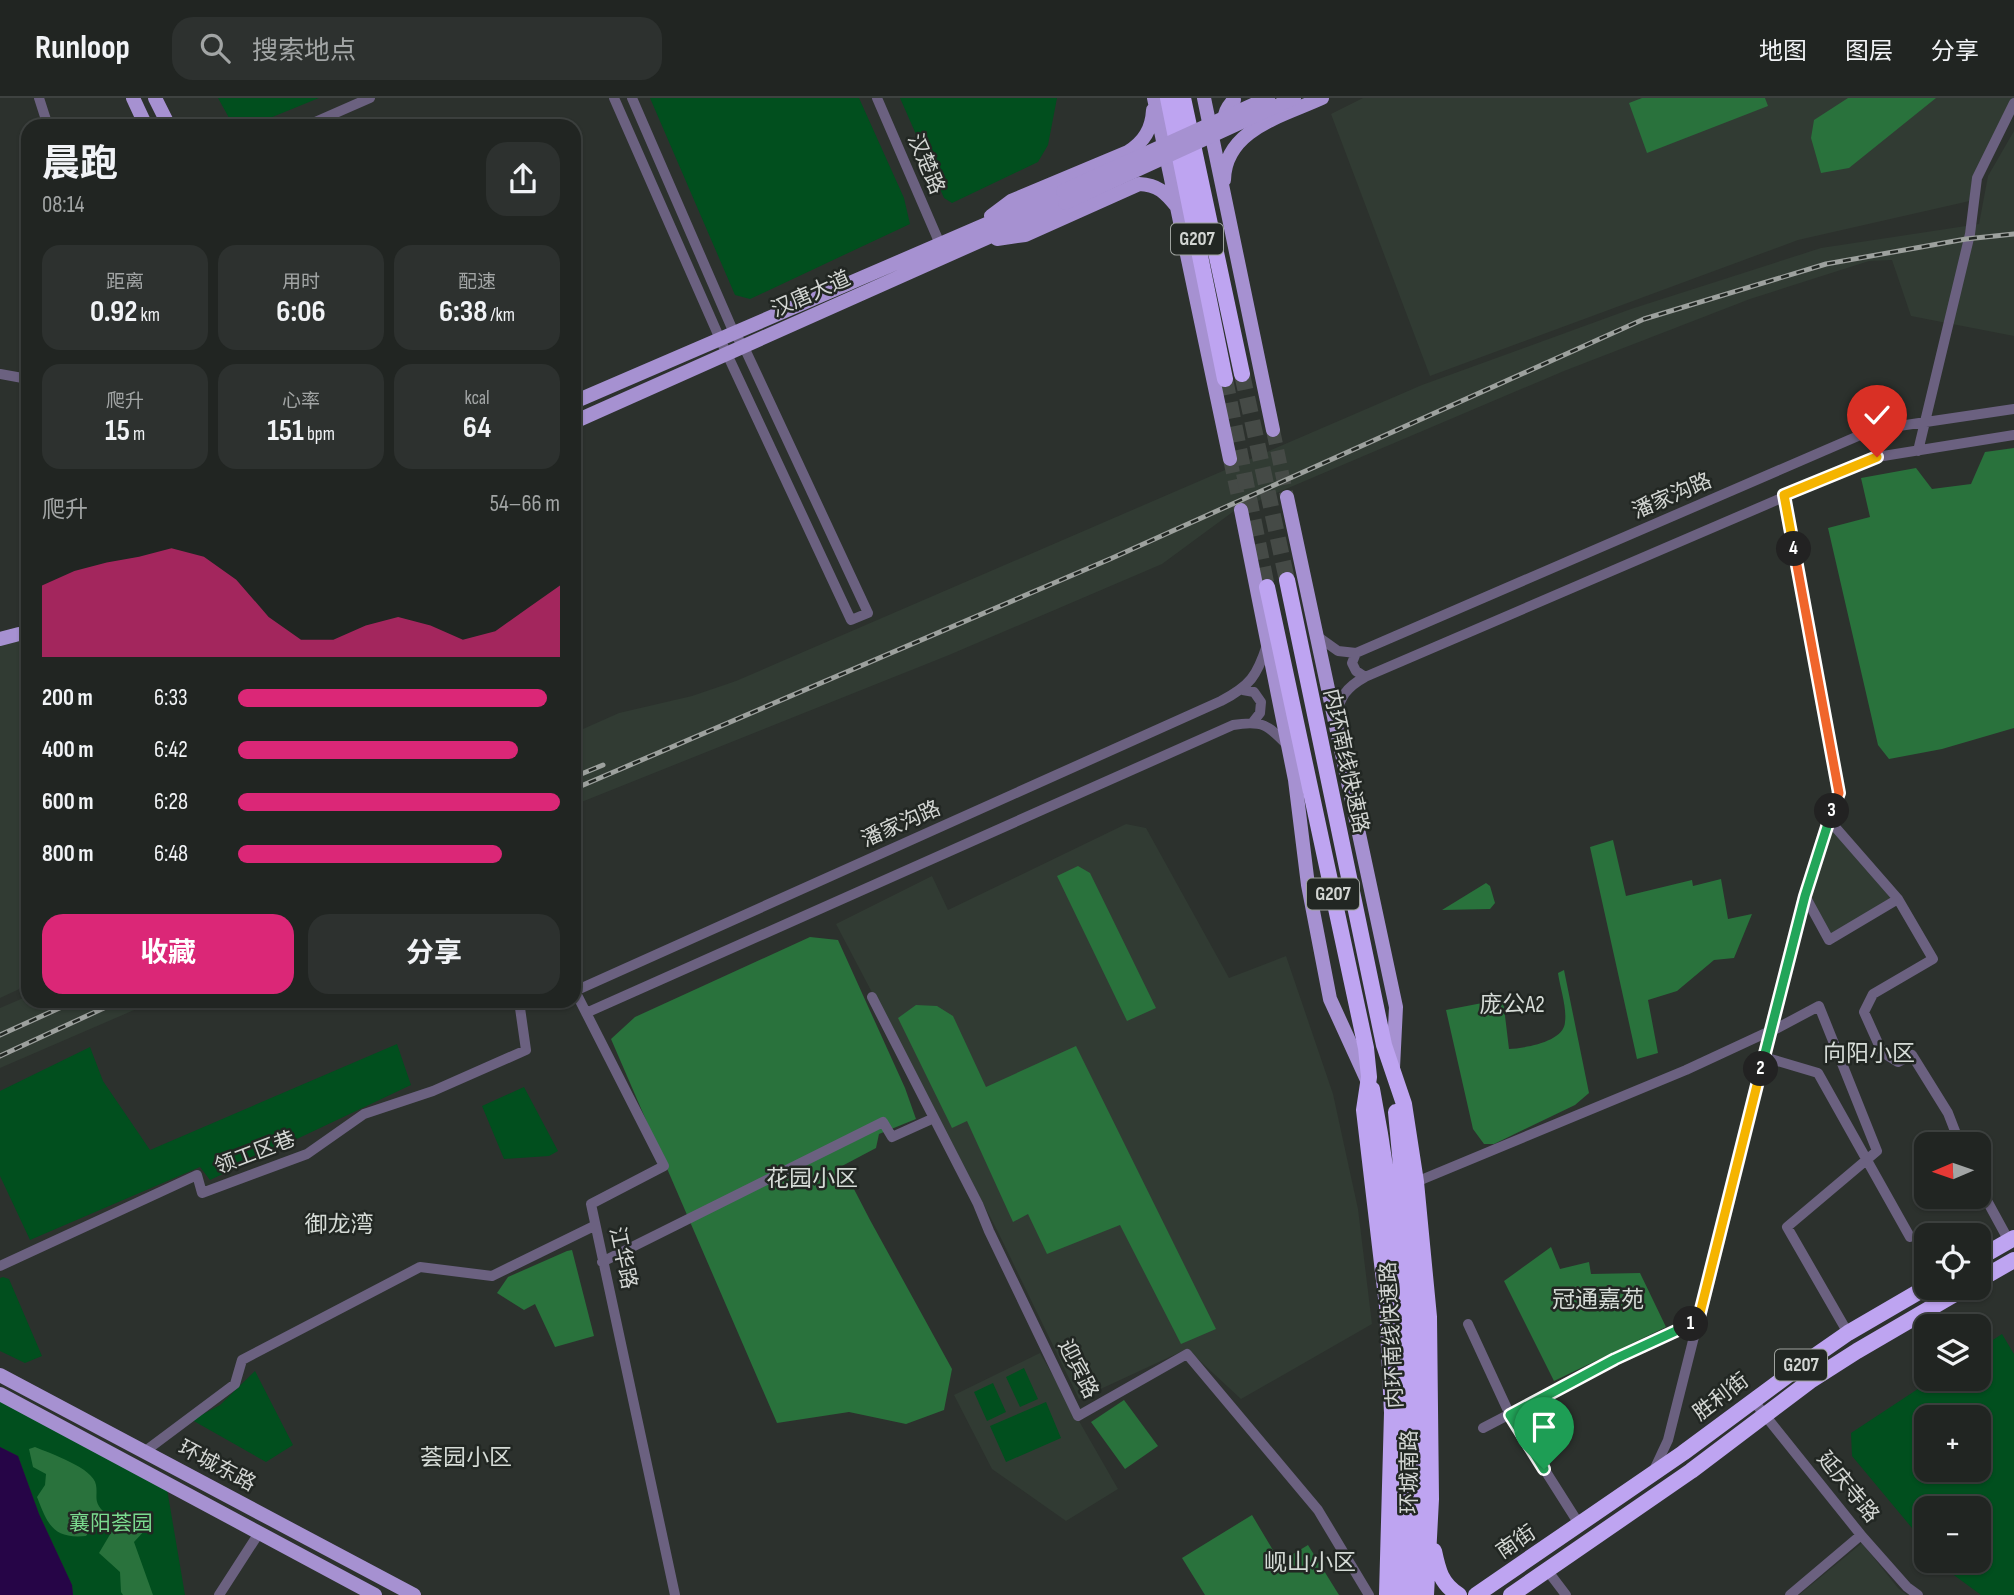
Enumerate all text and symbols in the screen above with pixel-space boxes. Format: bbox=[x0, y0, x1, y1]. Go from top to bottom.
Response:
search box bbox=[172, 17, 662, 80]
text: Runloop bbox=[35, 28, 130, 68]
icon: search bbox=[196, 29, 234, 67]
text: 搜索地点 bbox=[252, 36, 356, 67]
text: 地图 bbox=[1759, 37, 1807, 66]
text: 图层 bbox=[1845, 37, 1893, 66]
text: 分享 bbox=[1931, 37, 1979, 66]
street label: 汉楚路 bbox=[902, 130, 950, 198]
text: 晨跑 bbox=[42, 142, 118, 187]
button: share bbox=[486, 142, 560, 216]
text: 08:14 bbox=[42, 191, 84, 219]
road number: G207 bbox=[1171, 223, 1223, 254]
street label: 汉唐大道 bbox=[768, 265, 854, 323]
text: 距离 bbox=[106, 271, 144, 294]
text: 用时 bbox=[282, 271, 320, 294]
text: 配速 bbox=[458, 271, 496, 294]
text: 0.92 bbox=[90, 294, 137, 330]
text: 6:06 bbox=[276, 294, 326, 330]
text: 6:38 bbox=[439, 294, 487, 330]
text: km bbox=[137, 304, 160, 327]
text: /km bbox=[487, 304, 515, 327]
pin bbox=[1847, 385, 1907, 457]
text: kcal bbox=[464, 387, 490, 410]
text: 爬升 bbox=[106, 390, 144, 413]
text: 心率 bbox=[282, 390, 320, 413]
icon: check bbox=[1858, 396, 1896, 434]
text: 64 bbox=[463, 410, 491, 446]
text: 15 bbox=[105, 413, 130, 449]
text: 151 bbox=[267, 413, 304, 449]
text: m bbox=[130, 423, 145, 446]
text: bpm bbox=[304, 423, 335, 446]
street label: 潘家沟路 bbox=[1628, 468, 1716, 524]
text: 54–66 m bbox=[490, 490, 560, 518]
text: 爬升 bbox=[42, 496, 88, 524]
pin: 4 bbox=[1776, 532, 1812, 566]
text: 4 bbox=[1789, 537, 1798, 560]
text: 200 m bbox=[42, 684, 93, 712]
text: 6:33 bbox=[154, 684, 188, 712]
street label: 内环南线快速路 bbox=[1318, 687, 1374, 835]
text: 400 m bbox=[42, 736, 93, 764]
text: 6:42 bbox=[154, 736, 188, 764]
text: 600 m bbox=[42, 788, 94, 816]
text: 6:28 bbox=[154, 788, 188, 816]
pin: 3 bbox=[1814, 794, 1850, 828]
street label: 潘家沟路 bbox=[858, 795, 944, 853]
text: 3 bbox=[1827, 799, 1836, 822]
text: 800 m bbox=[42, 840, 94, 868]
text: 6:48 bbox=[154, 840, 188, 868]
road number: G207 bbox=[1307, 878, 1359, 909]
button: 收藏 bbox=[42, 914, 294, 994]
button: 分享 bbox=[308, 914, 560, 994]
district label: 庞公A2 bbox=[1479, 991, 1545, 1019]
district label: 向阳小区 bbox=[1823, 1040, 1915, 1068]
pin: 2 bbox=[1744, 1052, 1778, 1086]
text: 2 bbox=[1756, 1057, 1765, 1080]
street label: 领工区巷 bbox=[211, 1126, 299, 1180]
north arrow bbox=[1914, 1132, 1992, 1209]
map controls bbox=[1914, 1132, 1991, 1573]
district label: 花园小区 bbox=[766, 1165, 858, 1193]
district label: 御龙湾 bbox=[305, 1211, 374, 1239]
button: locate bbox=[1914, 1223, 1991, 1300]
street label: 江华路 bbox=[604, 1225, 642, 1291]
street label: 内环南线快速路 bbox=[1376, 1261, 1408, 1409]
district label: 冠通嘉苑 bbox=[1552, 1286, 1644, 1314]
pin: 1 bbox=[1674, 1306, 1708, 1342]
text: 1 bbox=[1687, 1312, 1694, 1335]
button: layers bbox=[1914, 1314, 1991, 1391]
street label: 迎宾路 bbox=[1053, 1335, 1103, 1403]
road number: G207 bbox=[1775, 1350, 1827, 1380]
street label: 胜利街 bbox=[1688, 1368, 1754, 1426]
pin bbox=[1514, 1397, 1574, 1469]
button: + bbox=[1914, 1405, 1991, 1482]
icon: arrive bbox=[1525, 1408, 1563, 1446]
street label: 环城南路 bbox=[1397, 1430, 1422, 1514]
street label: 环城东路 bbox=[174, 1435, 260, 1497]
district label: 荟园小区 bbox=[420, 1444, 512, 1472]
street label: 延庆寺路 bbox=[1812, 1446, 1884, 1528]
button: − bbox=[1914, 1496, 1991, 1573]
park label: 襄阳荟园 bbox=[69, 1511, 153, 1536]
street label: 南街 bbox=[1492, 1520, 1540, 1564]
district label: 岘山小区 bbox=[1264, 1549, 1356, 1577]

